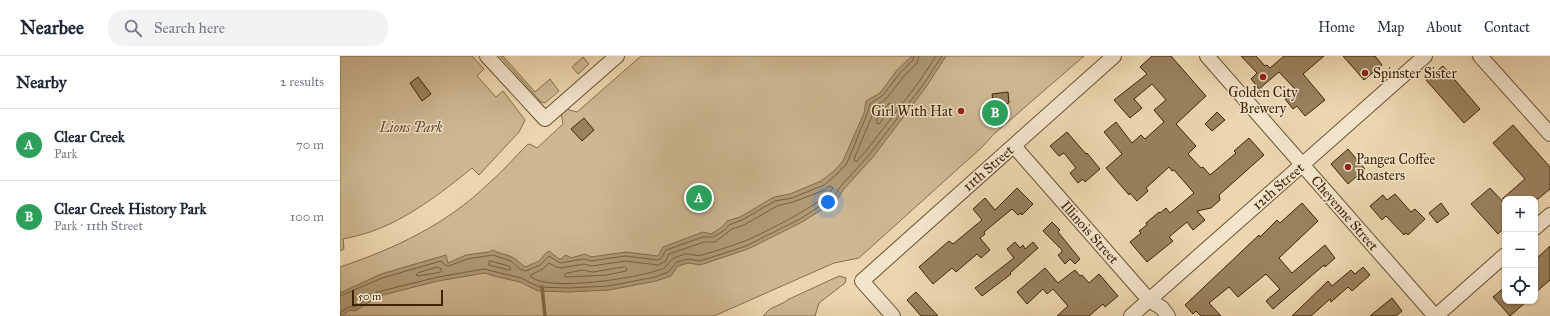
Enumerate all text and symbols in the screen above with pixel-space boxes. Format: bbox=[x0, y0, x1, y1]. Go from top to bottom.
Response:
search box bbox=[108, 10, 388, 46]
text: Nearbee bbox=[20, 16, 84, 39]
icon: search bbox=[122, 17, 144, 39]
text: Search here bbox=[154, 19, 225, 37]
text: Home bbox=[1318, 19, 1355, 36]
text: Map bbox=[1377, 19, 1404, 36]
text: About bbox=[1426, 19, 1462, 36]
text: Contact bbox=[1484, 19, 1530, 36]
place label: Spinster Sister bbox=[1373, 65, 1457, 82]
marker: Spinster Sister bbox=[1360, 68, 1370, 78]
text: Nearby bbox=[16, 72, 67, 93]
marker: Golden City Brewery bbox=[1258, 72, 1268, 82]
text: 2 results bbox=[280, 74, 324, 90]
place label: Golden City Brewery bbox=[1228, 84, 1298, 117]
pin: B bbox=[982, 98, 1008, 128]
place label: Girl With Hat bbox=[871, 103, 953, 120]
marker: Girl With Hat bbox=[956, 106, 966, 116]
park label: Lions Park bbox=[379, 119, 443, 136]
text: Clear Creek bbox=[54, 128, 125, 146]
text: A bbox=[25, 137, 33, 153]
text: 70 m bbox=[296, 137, 324, 153]
street label: 11th Street bbox=[960, 142, 1017, 195]
text: Park bbox=[54, 146, 78, 162]
place label: Pangea Coffee Roasters bbox=[1356, 151, 1435, 184]
street label: 12th Street bbox=[1249, 159, 1308, 213]
marker: Pangea Coffee Roasters bbox=[1343, 162, 1353, 172]
street label: Cheyenne Street bbox=[1307, 172, 1382, 254]
pin: A bbox=[686, 183, 712, 213]
your location bbox=[818, 192, 838, 212]
map controls bbox=[1502, 196, 1538, 304]
button: + bbox=[1502, 196, 1538, 232]
street label: Illinois Street bbox=[1057, 197, 1122, 267]
text: Clear Creek History Park bbox=[54, 200, 207, 218]
text: B bbox=[25, 209, 33, 225]
text: 100 m bbox=[290, 209, 324, 225]
text: Park · 11th Street bbox=[54, 218, 143, 234]
button: − bbox=[1502, 232, 1538, 268]
button: locate bbox=[1502, 268, 1538, 304]
scale bar bbox=[352, 288, 443, 307]
text: 50 m bbox=[358, 290, 381, 303]

